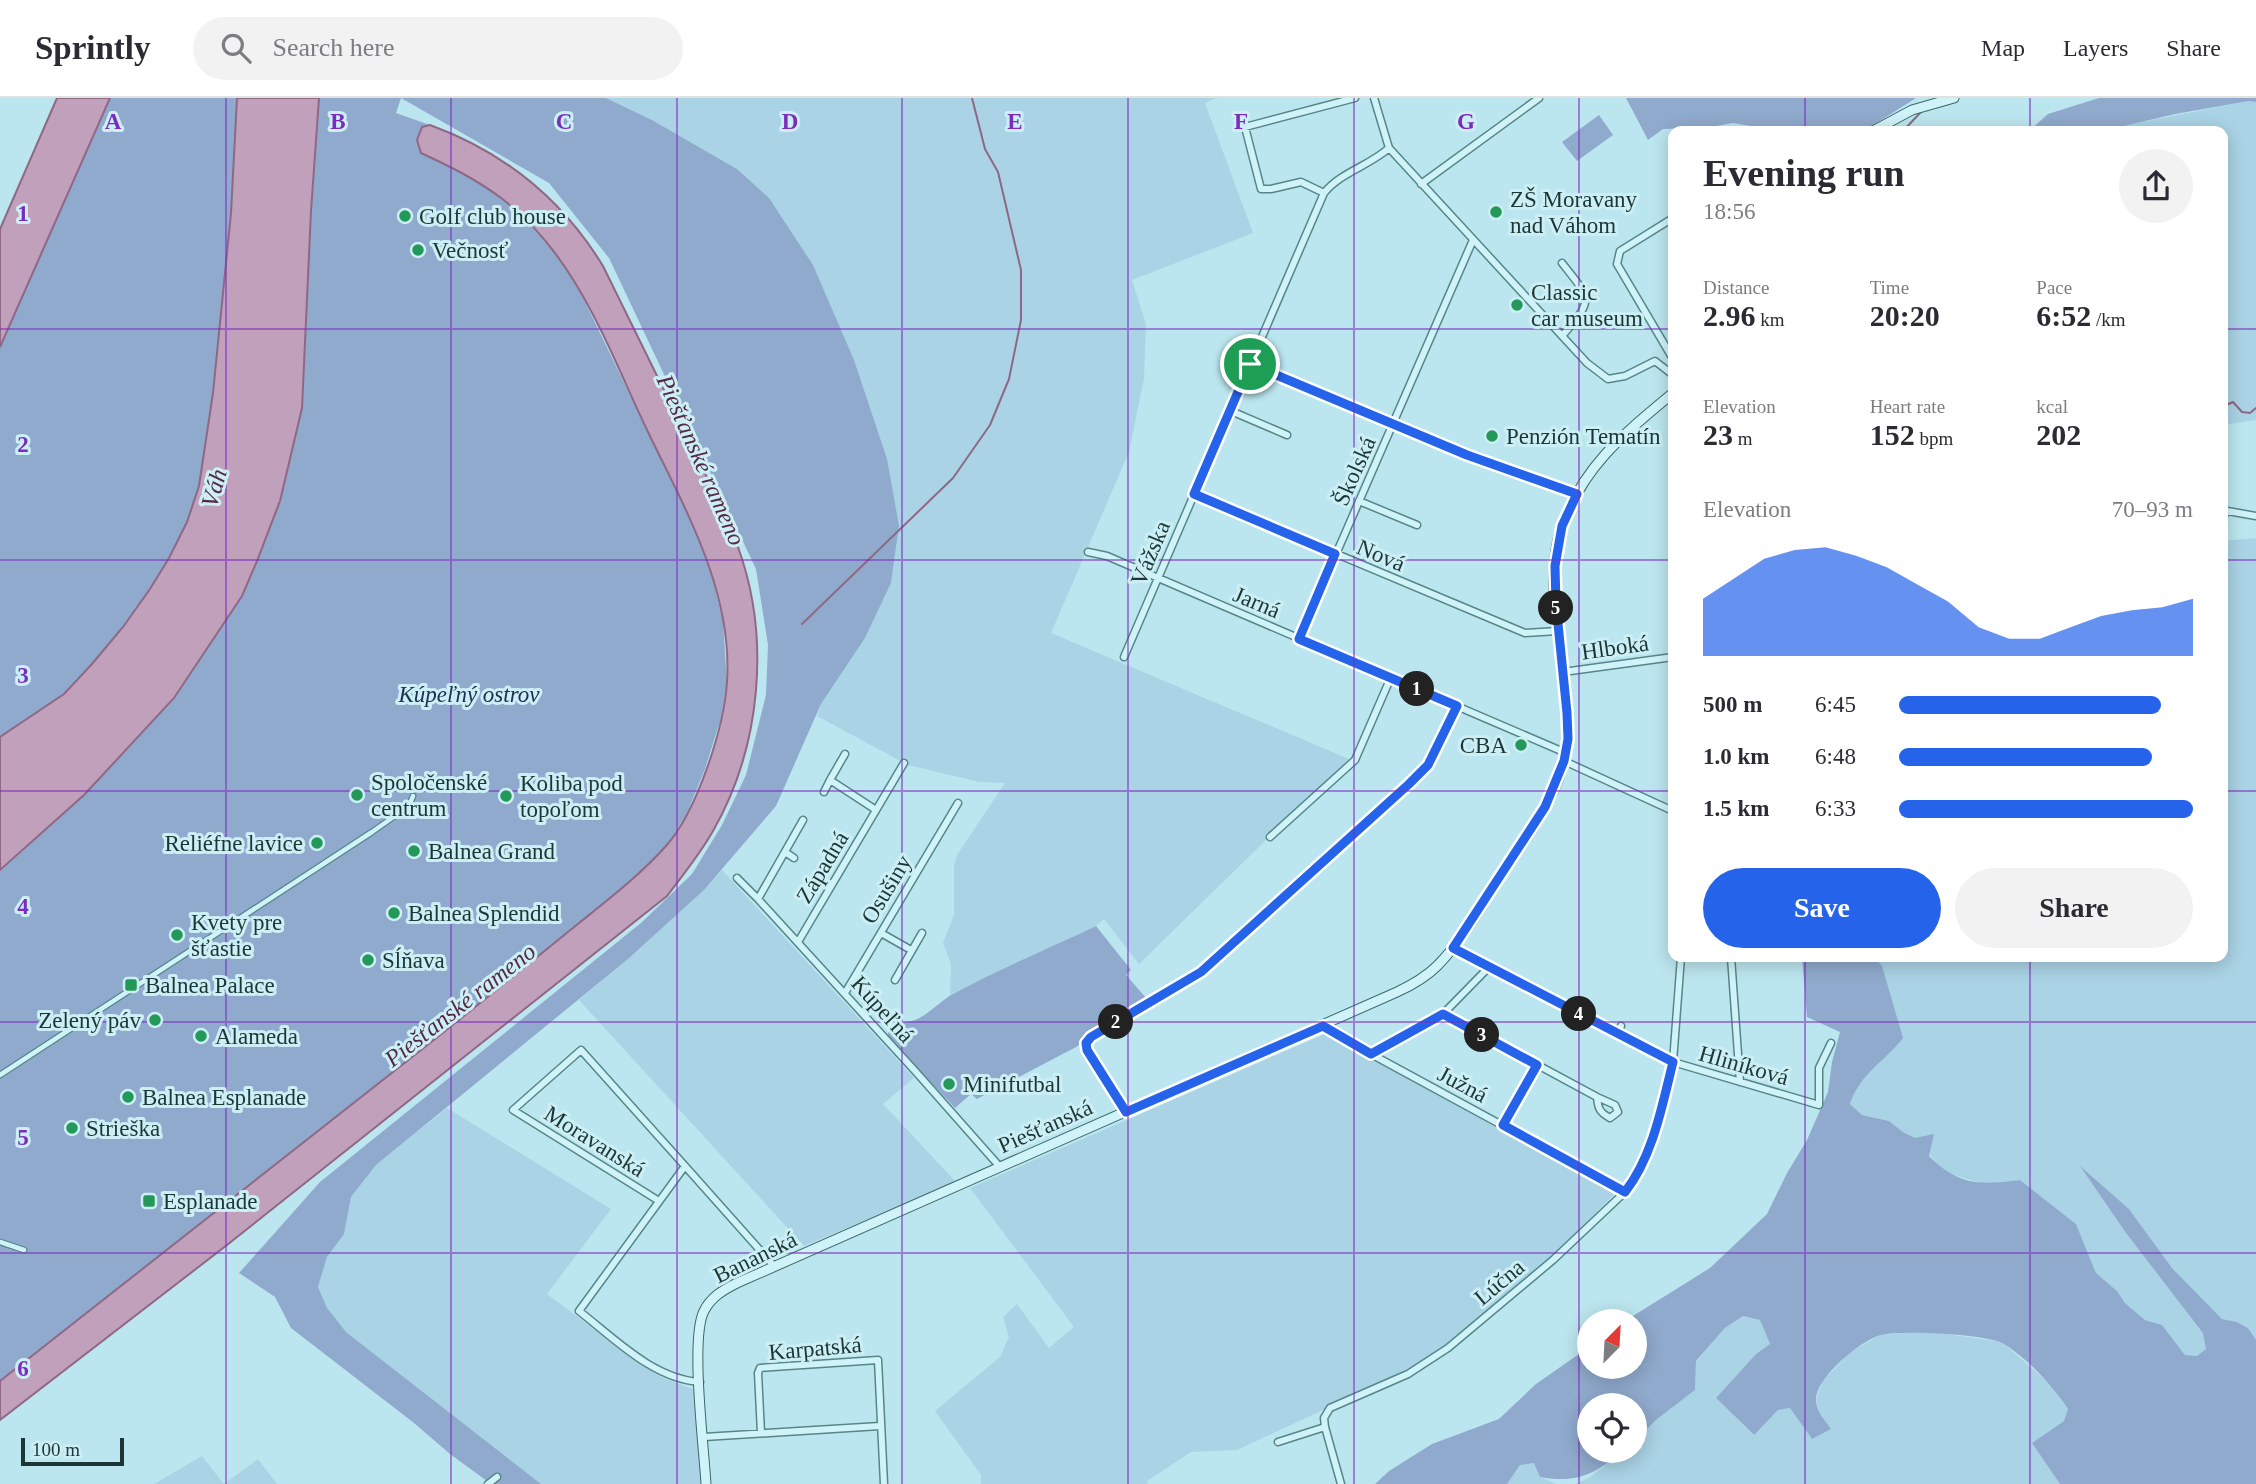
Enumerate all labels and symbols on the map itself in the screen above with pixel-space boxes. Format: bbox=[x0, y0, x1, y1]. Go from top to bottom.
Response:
text: A bbox=[105, 109, 122, 134]
text: B bbox=[330, 109, 346, 134]
text: C bbox=[556, 109, 572, 134]
text: D bbox=[782, 109, 798, 134]
text: E bbox=[1007, 109, 1023, 134]
text: F bbox=[1234, 109, 1248, 134]
text: G bbox=[1457, 109, 1475, 134]
place label: ZŠ Moravany nad Váhom bbox=[1510, 186, 1638, 238]
text: 1 bbox=[17, 201, 29, 226]
place label: Golf club house bbox=[419, 204, 566, 229]
marker: ZŠ Moravany nad Váhom bbox=[1488, 204, 1504, 220]
marker: Golf club house bbox=[397, 208, 413, 224]
place label: Večnosť bbox=[432, 238, 508, 263]
marker: Večnosť bbox=[410, 242, 426, 258]
place label: Classic car museum bbox=[1531, 280, 1643, 331]
marker: Classic car museum bbox=[1509, 297, 1525, 313]
pin bbox=[1220, 334, 1280, 394]
water label: Piešťanské rameno bbox=[651, 370, 750, 549]
place label: Penzión Tematín bbox=[1506, 424, 1661, 449]
marker: Penzión Tematín bbox=[1484, 428, 1500, 444]
text: 2 bbox=[17, 432, 29, 457]
street label: Školská bbox=[1327, 432, 1381, 510]
water label: Váh bbox=[196, 466, 232, 510]
street label: Vážska bbox=[1126, 517, 1175, 589]
street label: Nová bbox=[1353, 534, 1409, 577]
street label: Jarná bbox=[1230, 581, 1284, 623]
pin: 5 bbox=[1538, 590, 1574, 626]
street label: Hlboká bbox=[1580, 630, 1650, 665]
text: 3 bbox=[17, 663, 29, 688]
pin: 1 bbox=[1400, 672, 1434, 706]
park label: Kúpeľný ostrov bbox=[397, 682, 540, 707]
place label: CBA bbox=[1460, 733, 1507, 758]
marker: CBA bbox=[1513, 737, 1529, 753]
place label: Spoločenské centrum bbox=[371, 770, 487, 821]
place label: Koliba pod topoľom bbox=[520, 771, 623, 822]
marker: Spoločenské centrum bbox=[349, 787, 365, 803]
marker: Koliba pod topoľom bbox=[498, 788, 514, 804]
street label: Západná bbox=[791, 827, 854, 908]
place label: Reliéfne lavice bbox=[164, 831, 303, 856]
marker: Reliéfne lavice bbox=[309, 835, 325, 851]
place label: Balnea Grand bbox=[428, 839, 556, 864]
marker: Balnea Grand bbox=[406, 843, 422, 859]
street label: Osušiny bbox=[856, 850, 917, 928]
text: 4 bbox=[17, 894, 29, 919]
place label: Balnea Splendid bbox=[408, 901, 560, 926]
marker: Balnea Splendid bbox=[386, 905, 402, 921]
place label: Kvety pre šťastie bbox=[191, 910, 282, 961]
marker: Kvety pre šťastie bbox=[169, 927, 185, 943]
water label: Piešťanské rameno bbox=[379, 938, 541, 1073]
place label: Sĺňava bbox=[382, 947, 445, 973]
marker: Sĺňava bbox=[360, 952, 376, 968]
street label: Kúpeľná bbox=[846, 971, 919, 1048]
place label: Balnea Palace bbox=[145, 973, 275, 998]
marker: Balnea Palace bbox=[123, 977, 139, 993]
pin: 4 bbox=[1562, 996, 1596, 1032]
pin: 2 bbox=[1098, 1004, 1134, 1040]
place label: Zelený páv bbox=[38, 1008, 141, 1033]
marker: Zelený páv bbox=[147, 1012, 163, 1028]
pin: 3 bbox=[1464, 1018, 1500, 1052]
place label: Alameda bbox=[215, 1024, 298, 1049]
marker: Alameda bbox=[193, 1028, 209, 1044]
street label: Hliníková bbox=[1696, 1041, 1792, 1090]
street label: Južná bbox=[1434, 1061, 1492, 1108]
place label: Minifutbal bbox=[963, 1072, 1061, 1097]
marker: Minifutbal bbox=[941, 1076, 957, 1092]
place label: Balnea Esplanade bbox=[142, 1085, 306, 1110]
marker: Balnea Esplanade bbox=[120, 1089, 136, 1105]
street label: Piešťanská bbox=[994, 1095, 1096, 1158]
street label: Moravanská bbox=[540, 1101, 650, 1182]
place label: Strieška bbox=[86, 1116, 160, 1141]
marker: Strieška bbox=[64, 1120, 80, 1136]
text: 5 bbox=[17, 1125, 29, 1150]
place label: Esplanade bbox=[163, 1189, 258, 1214]
marker: Esplanade bbox=[141, 1193, 157, 1209]
street label: Bananská bbox=[710, 1227, 801, 1288]
street label: Lúčna bbox=[1469, 1254, 1529, 1310]
north arrow bbox=[1577, 1309, 1647, 1379]
street label: Karpatská bbox=[768, 1332, 863, 1365]
text: 6 bbox=[17, 1356, 29, 1381]
scale bar bbox=[21, 1435, 124, 1467]

